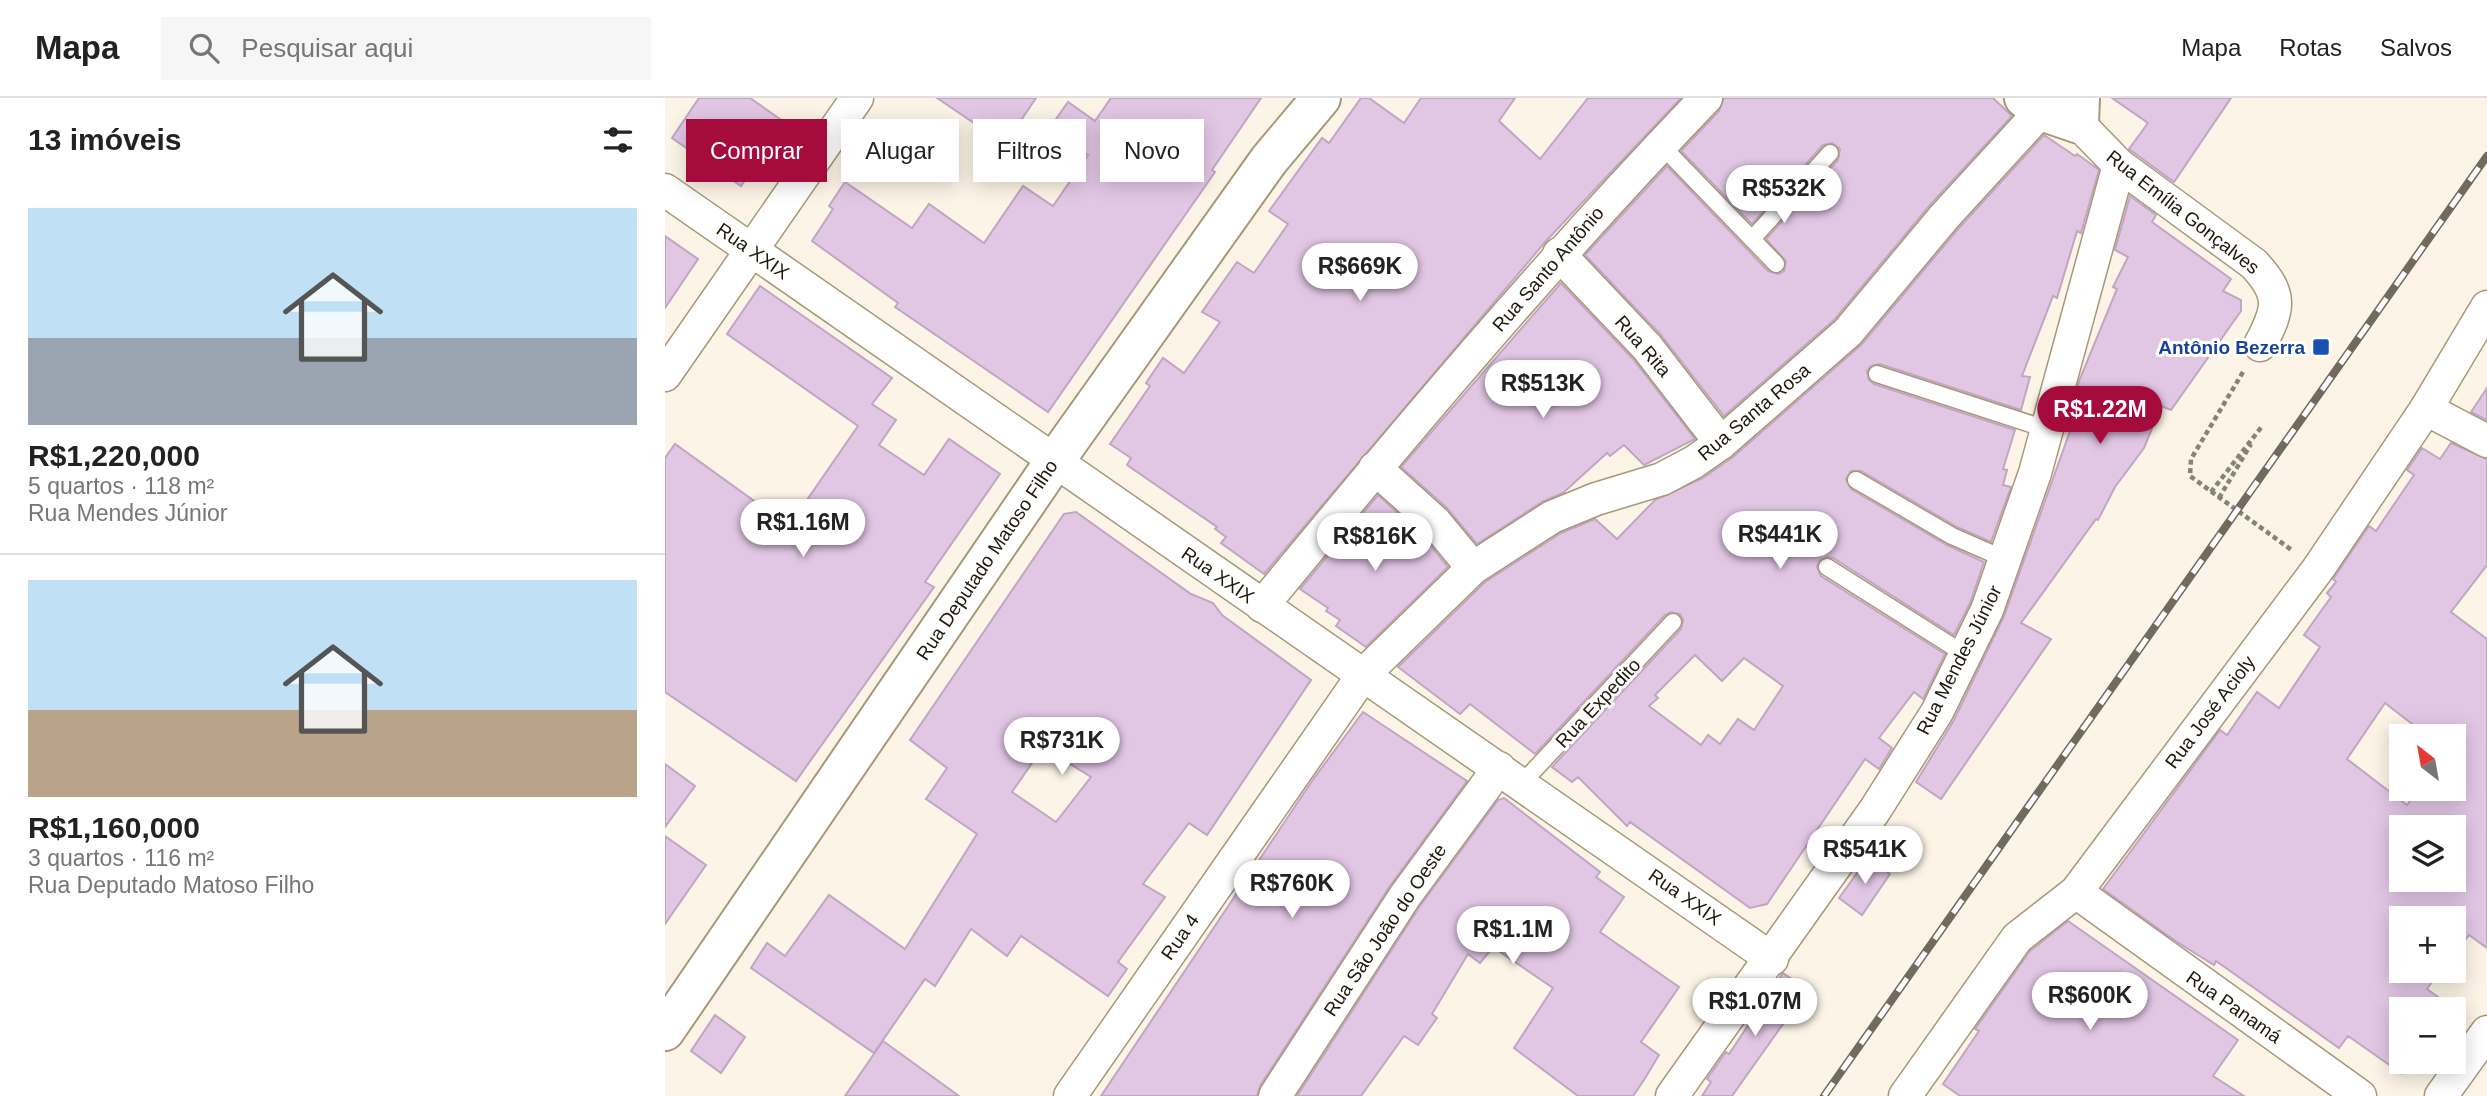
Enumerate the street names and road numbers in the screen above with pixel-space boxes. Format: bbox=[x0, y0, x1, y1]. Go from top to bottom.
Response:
street label: Rua Emília Gonçalves bbox=[2102, 146, 2264, 278]
street label: Rua Santo Antônio bbox=[1488, 202, 1608, 336]
street label: Rua XXIX bbox=[713, 218, 793, 284]
street label: Rua Rita bbox=[1611, 311, 1675, 381]
street label: Rua Santa Rosa bbox=[1694, 359, 1814, 465]
street label: Rua Deputado Matoso Filho bbox=[912, 456, 1062, 664]
street label: Rua XXIX bbox=[1178, 542, 1258, 608]
street label: Rua Mendes Júnior bbox=[1912, 581, 2006, 738]
street label: Rua José Acioly bbox=[2161, 651, 2259, 772]
street label: Rua Expedito bbox=[1551, 654, 1645, 752]
street label: Rua São João do Oeste bbox=[1320, 840, 1450, 1020]
street label: Rua XXIX bbox=[1645, 864, 1725, 930]
street label: Rua 4 bbox=[1157, 910, 1203, 964]
street label: Rua Panamá bbox=[2183, 967, 2286, 1048]

